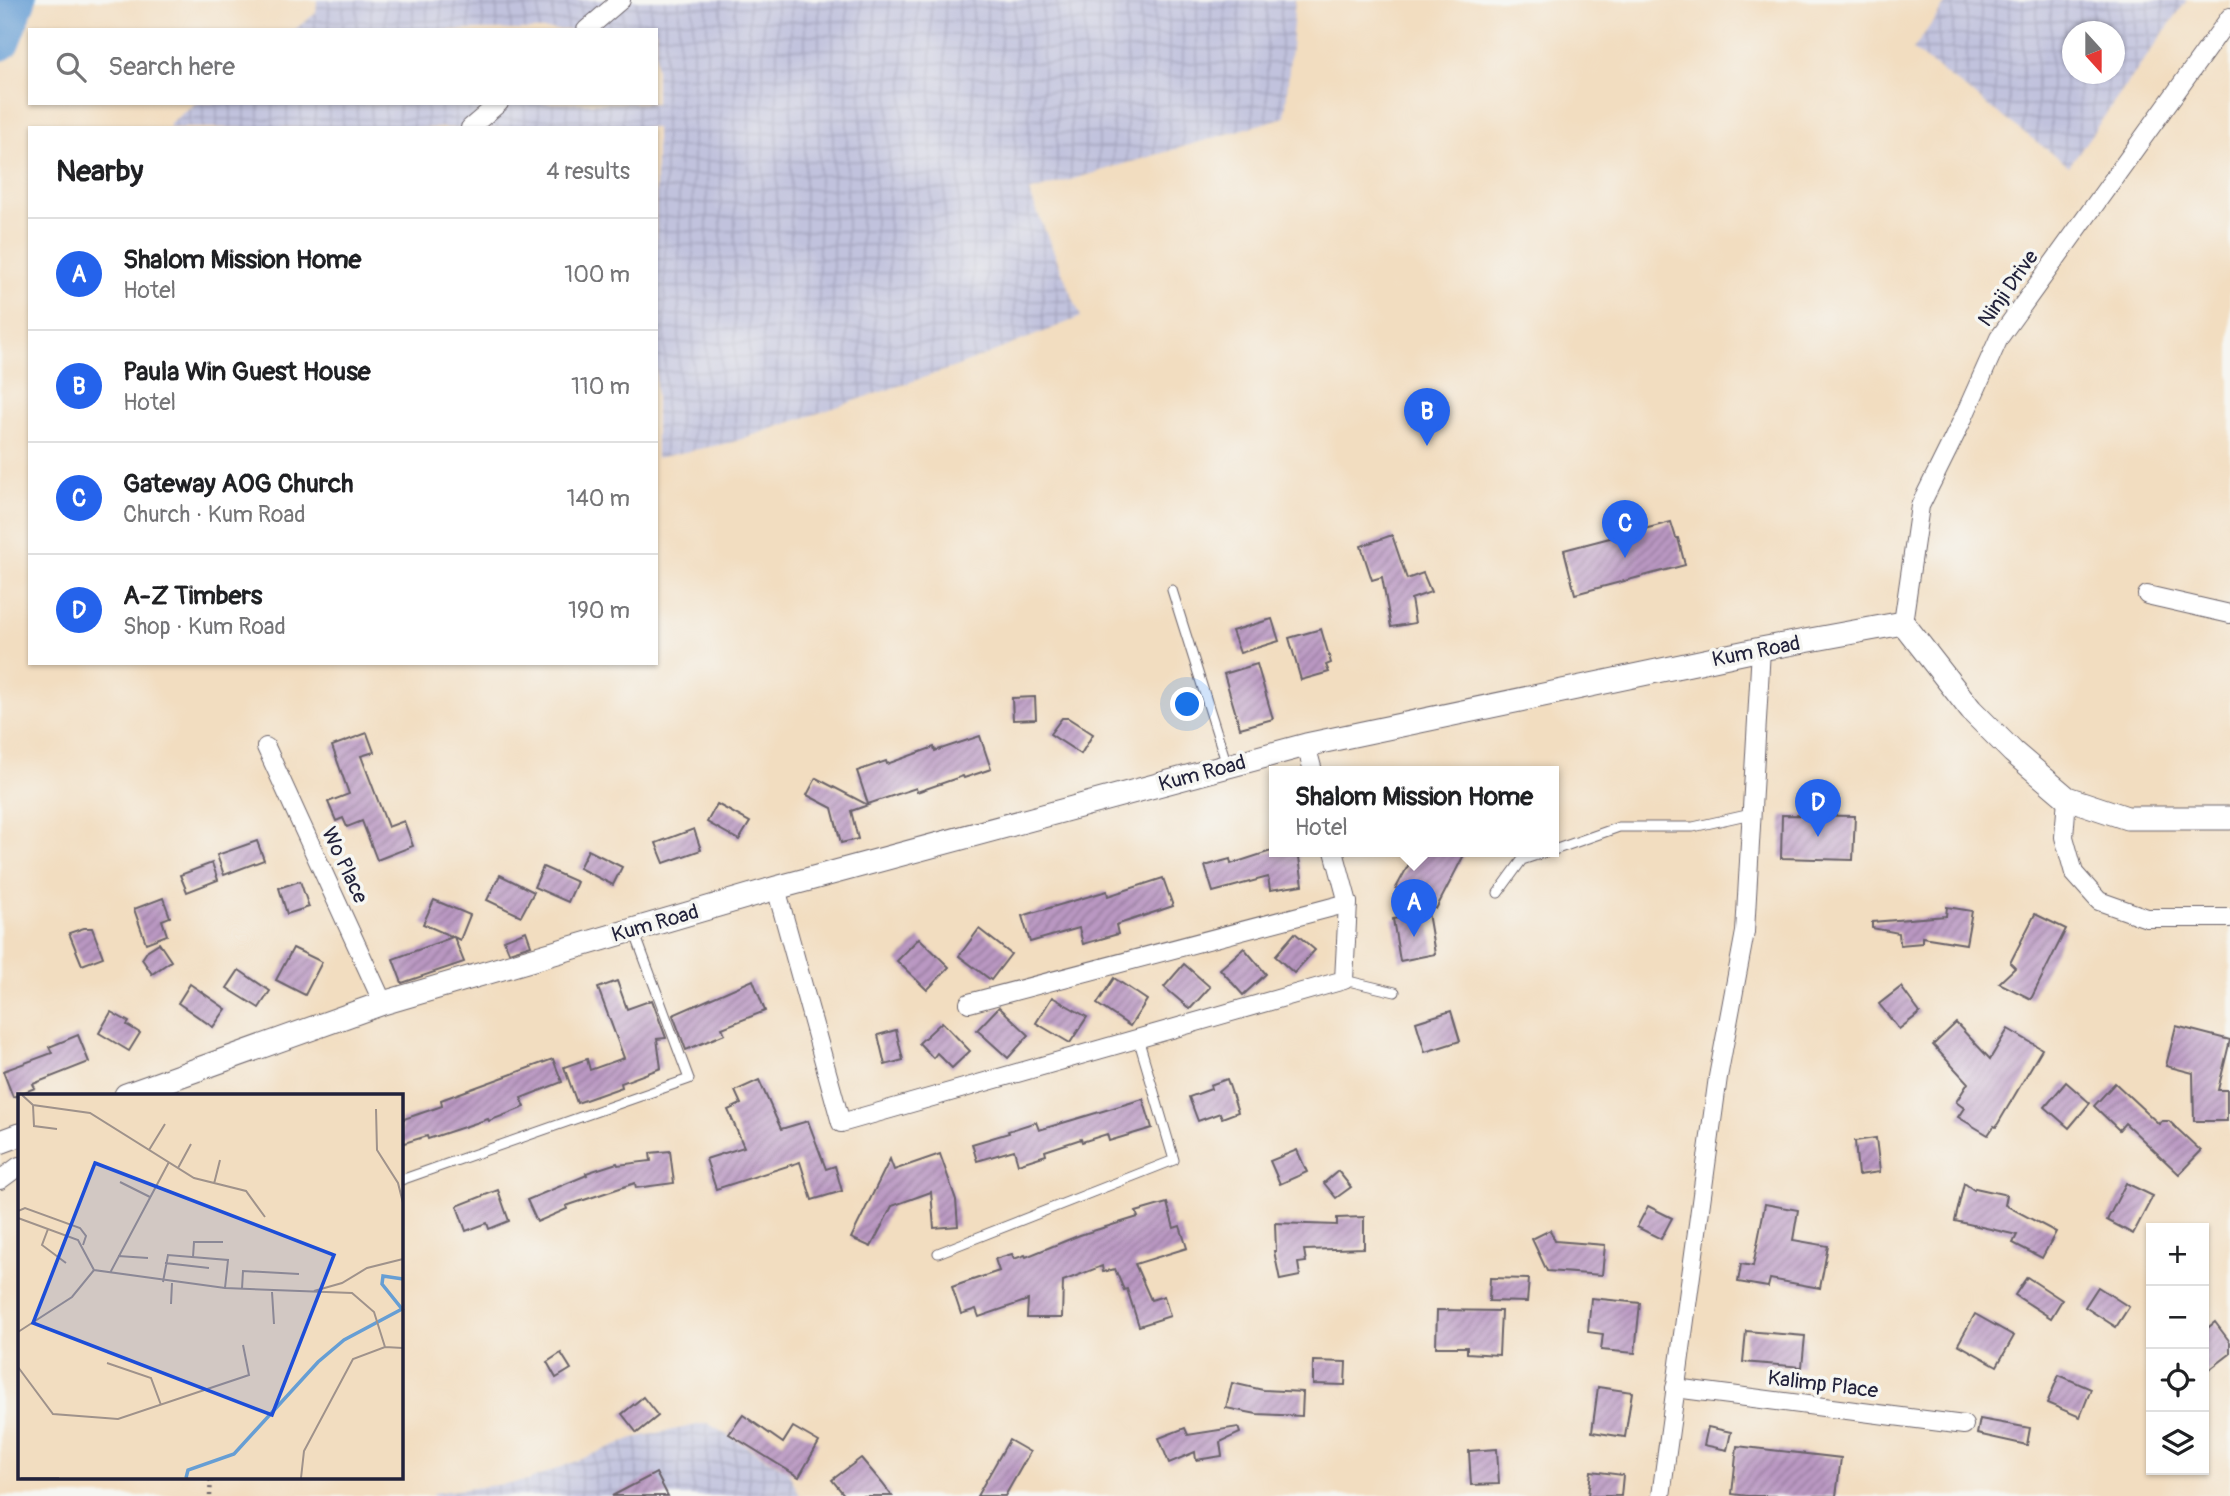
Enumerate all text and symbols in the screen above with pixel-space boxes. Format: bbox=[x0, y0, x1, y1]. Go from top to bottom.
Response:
north arrow bbox=[2062, 21, 2125, 84]
search box bbox=[28, 28, 658, 105]
icon: search bbox=[52, 48, 90, 86]
text: Search here bbox=[108, 51, 235, 83]
text: Nearby bbox=[56, 153, 143, 190]
text: 4 results bbox=[546, 157, 630, 186]
text: Shalom Mission Home bbox=[123, 244, 361, 276]
street label: Ninji Drive bbox=[1972, 244, 2045, 332]
text: A bbox=[72, 260, 86, 289]
text: 100 m bbox=[564, 260, 630, 289]
text: Hotel bbox=[123, 276, 176, 305]
text: Paula Win Guest House bbox=[123, 356, 371, 388]
text: B bbox=[72, 372, 86, 401]
text: 110 m bbox=[571, 372, 630, 401]
text: Hotel bbox=[123, 388, 176, 417]
pin: B bbox=[1404, 388, 1450, 446]
text: Gateway AOG Church bbox=[123, 468, 354, 500]
text: C bbox=[72, 484, 86, 513]
text: 140 m bbox=[567, 484, 630, 513]
text: Church · Kum Road bbox=[123, 500, 305, 529]
pin: C bbox=[1602, 500, 1648, 558]
text: A-Z Timbers bbox=[123, 580, 262, 612]
text: D bbox=[72, 596, 86, 625]
text: 190 m bbox=[568, 596, 630, 625]
text: Shop · Kum Road bbox=[123, 612, 286, 641]
street label: Kum Road bbox=[1710, 630, 1802, 673]
your location bbox=[1170, 687, 1204, 721]
street label: Kum Road bbox=[1156, 749, 1249, 798]
popup bbox=[1269, 766, 1559, 857]
pin: D bbox=[1795, 779, 1841, 837]
text: Shalom Mission Home bbox=[1295, 781, 1533, 813]
text: Hotel bbox=[1295, 813, 1348, 842]
street label: Wo Place bbox=[315, 823, 374, 908]
pin: A bbox=[1391, 879, 1437, 937]
street label: Kum Road bbox=[608, 898, 702, 949]
inset map bbox=[18, 1094, 402, 1478]
map controls bbox=[2146, 1223, 2209, 1475]
button: + bbox=[2146, 1223, 2209, 1286]
button: − bbox=[2146, 1286, 2209, 1349]
button: locate bbox=[2146, 1349, 2209, 1412]
street label: Kalimp Place bbox=[1766, 1364, 1880, 1405]
button: layers bbox=[2146, 1412, 2209, 1475]

